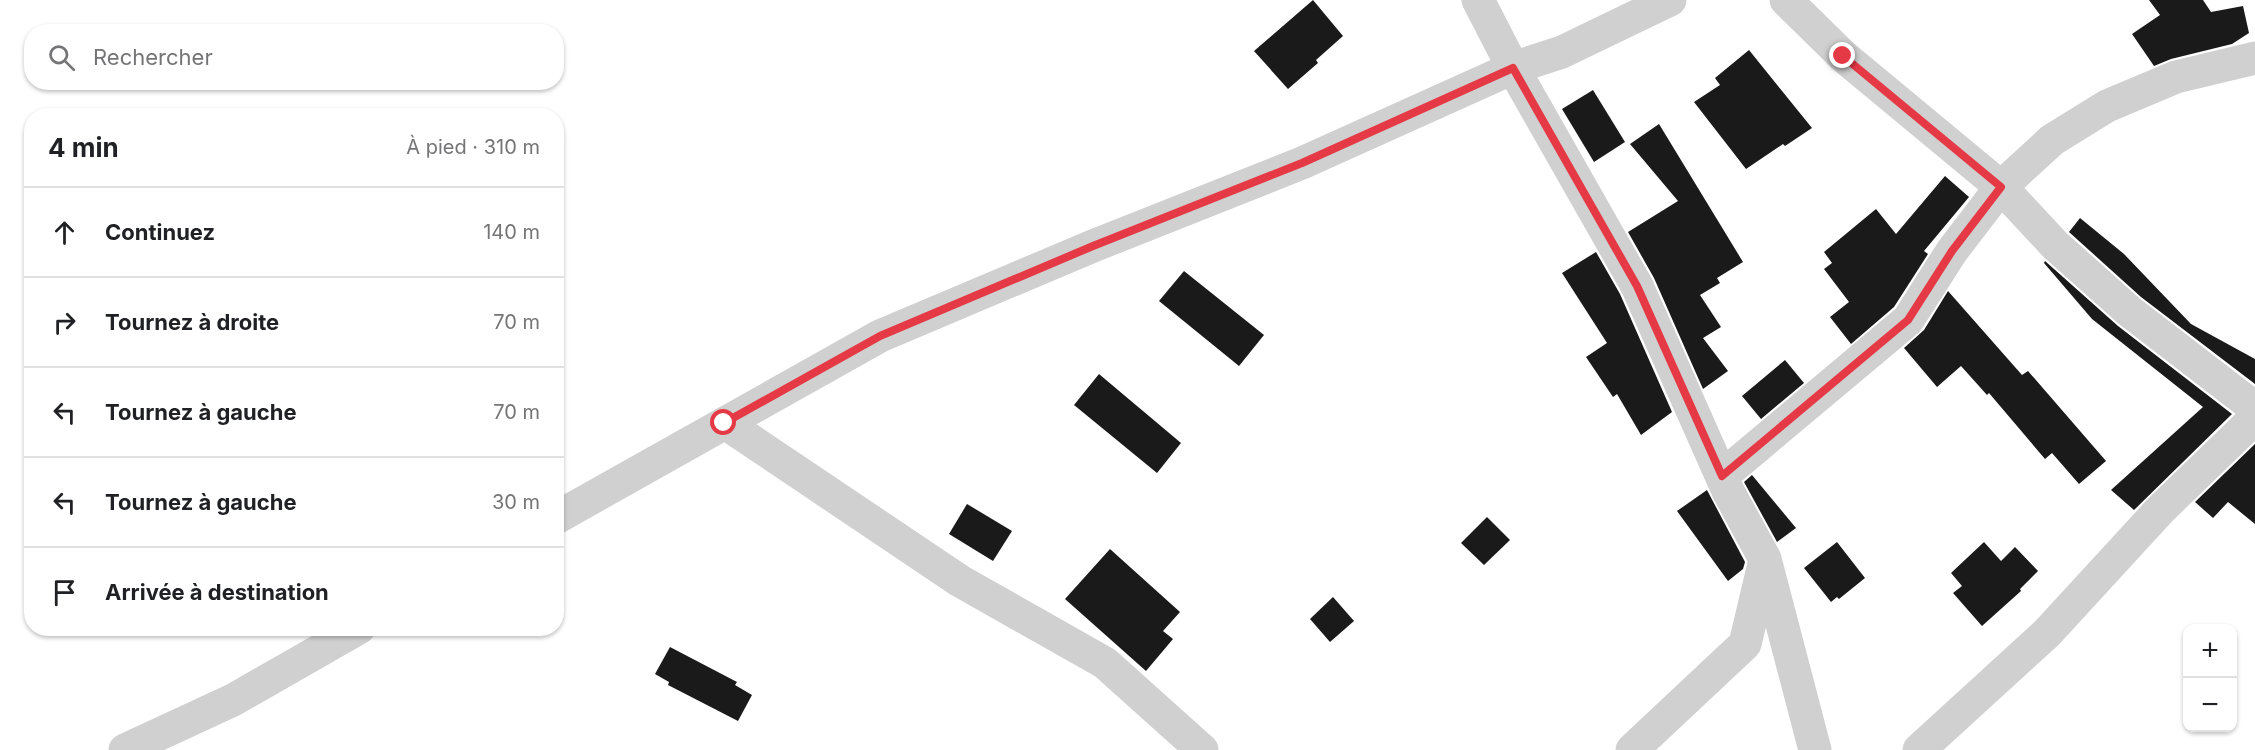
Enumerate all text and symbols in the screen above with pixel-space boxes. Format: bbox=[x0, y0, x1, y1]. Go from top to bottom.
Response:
search box bbox=[24, 24, 564, 90]
icon: search bbox=[45, 41, 78, 74]
route end bbox=[1829, 42, 1855, 68]
text: Rechercher bbox=[93, 44, 213, 70]
text: 4 min bbox=[48, 132, 119, 163]
text: À pied · 310 m bbox=[406, 135, 540, 159]
icon: ahead bbox=[48, 216, 81, 249]
text: Continuez bbox=[105, 219, 215, 245]
text: 140 m bbox=[483, 220, 540, 244]
icon: right bbox=[48, 306, 81, 339]
text: Tournez à droite bbox=[105, 309, 279, 335]
text: 70 m bbox=[493, 310, 540, 334]
icon: left bbox=[48, 396, 81, 429]
text: Tournez à gauche bbox=[105, 399, 297, 425]
text: 70 m bbox=[493, 400, 540, 424]
route start bbox=[710, 409, 736, 435]
icon: left bbox=[48, 486, 81, 519]
text: Tournez à gauche bbox=[105, 489, 297, 515]
text: 30 m bbox=[492, 490, 540, 514]
icon: arrive bbox=[48, 576, 81, 609]
text: Arrivée à destination bbox=[105, 579, 329, 605]
map controls bbox=[2183, 624, 2237, 732]
button: + bbox=[2183, 624, 2237, 678]
button: − bbox=[2183, 678, 2237, 732]

